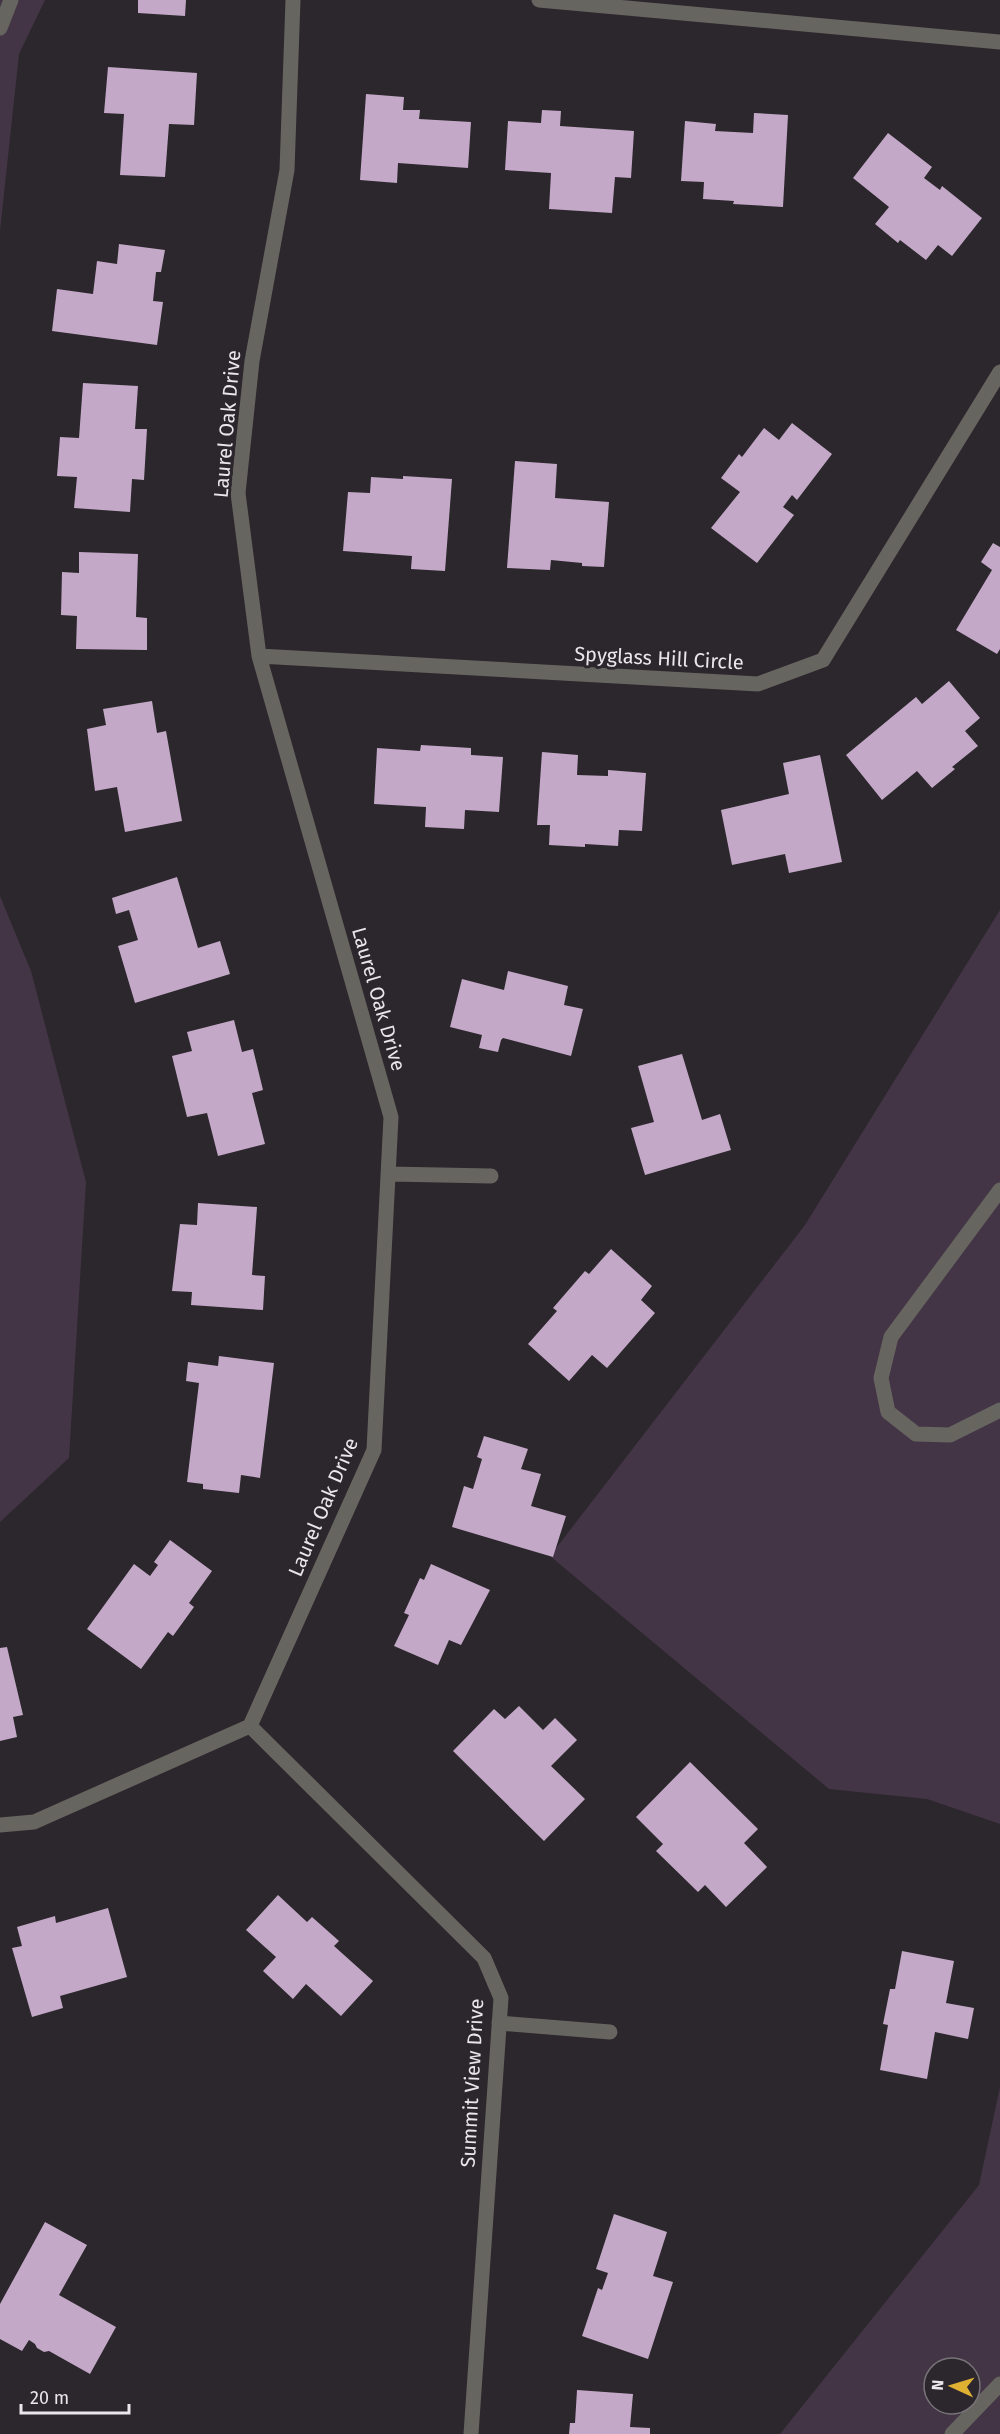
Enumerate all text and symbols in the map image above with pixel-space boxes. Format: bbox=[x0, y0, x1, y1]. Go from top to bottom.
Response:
street label: Laurel Oak Drive bbox=[209, 349, 245, 499]
street label: Spyglass Hill Circle bbox=[574, 642, 744, 674]
street label: Laurel Oak Drive bbox=[347, 924, 411, 1074]
street label: Laurel Oak Drive bbox=[283, 1434, 363, 1580]
street label: Summit View Drive bbox=[456, 1998, 488, 2168]
north arrow bbox=[922, 2356, 982, 2416]
scale bar bbox=[21, 2377, 129, 2415]
text: N bbox=[928, 2379, 947, 2391]
text: 20 m bbox=[30, 2387, 69, 2409]

